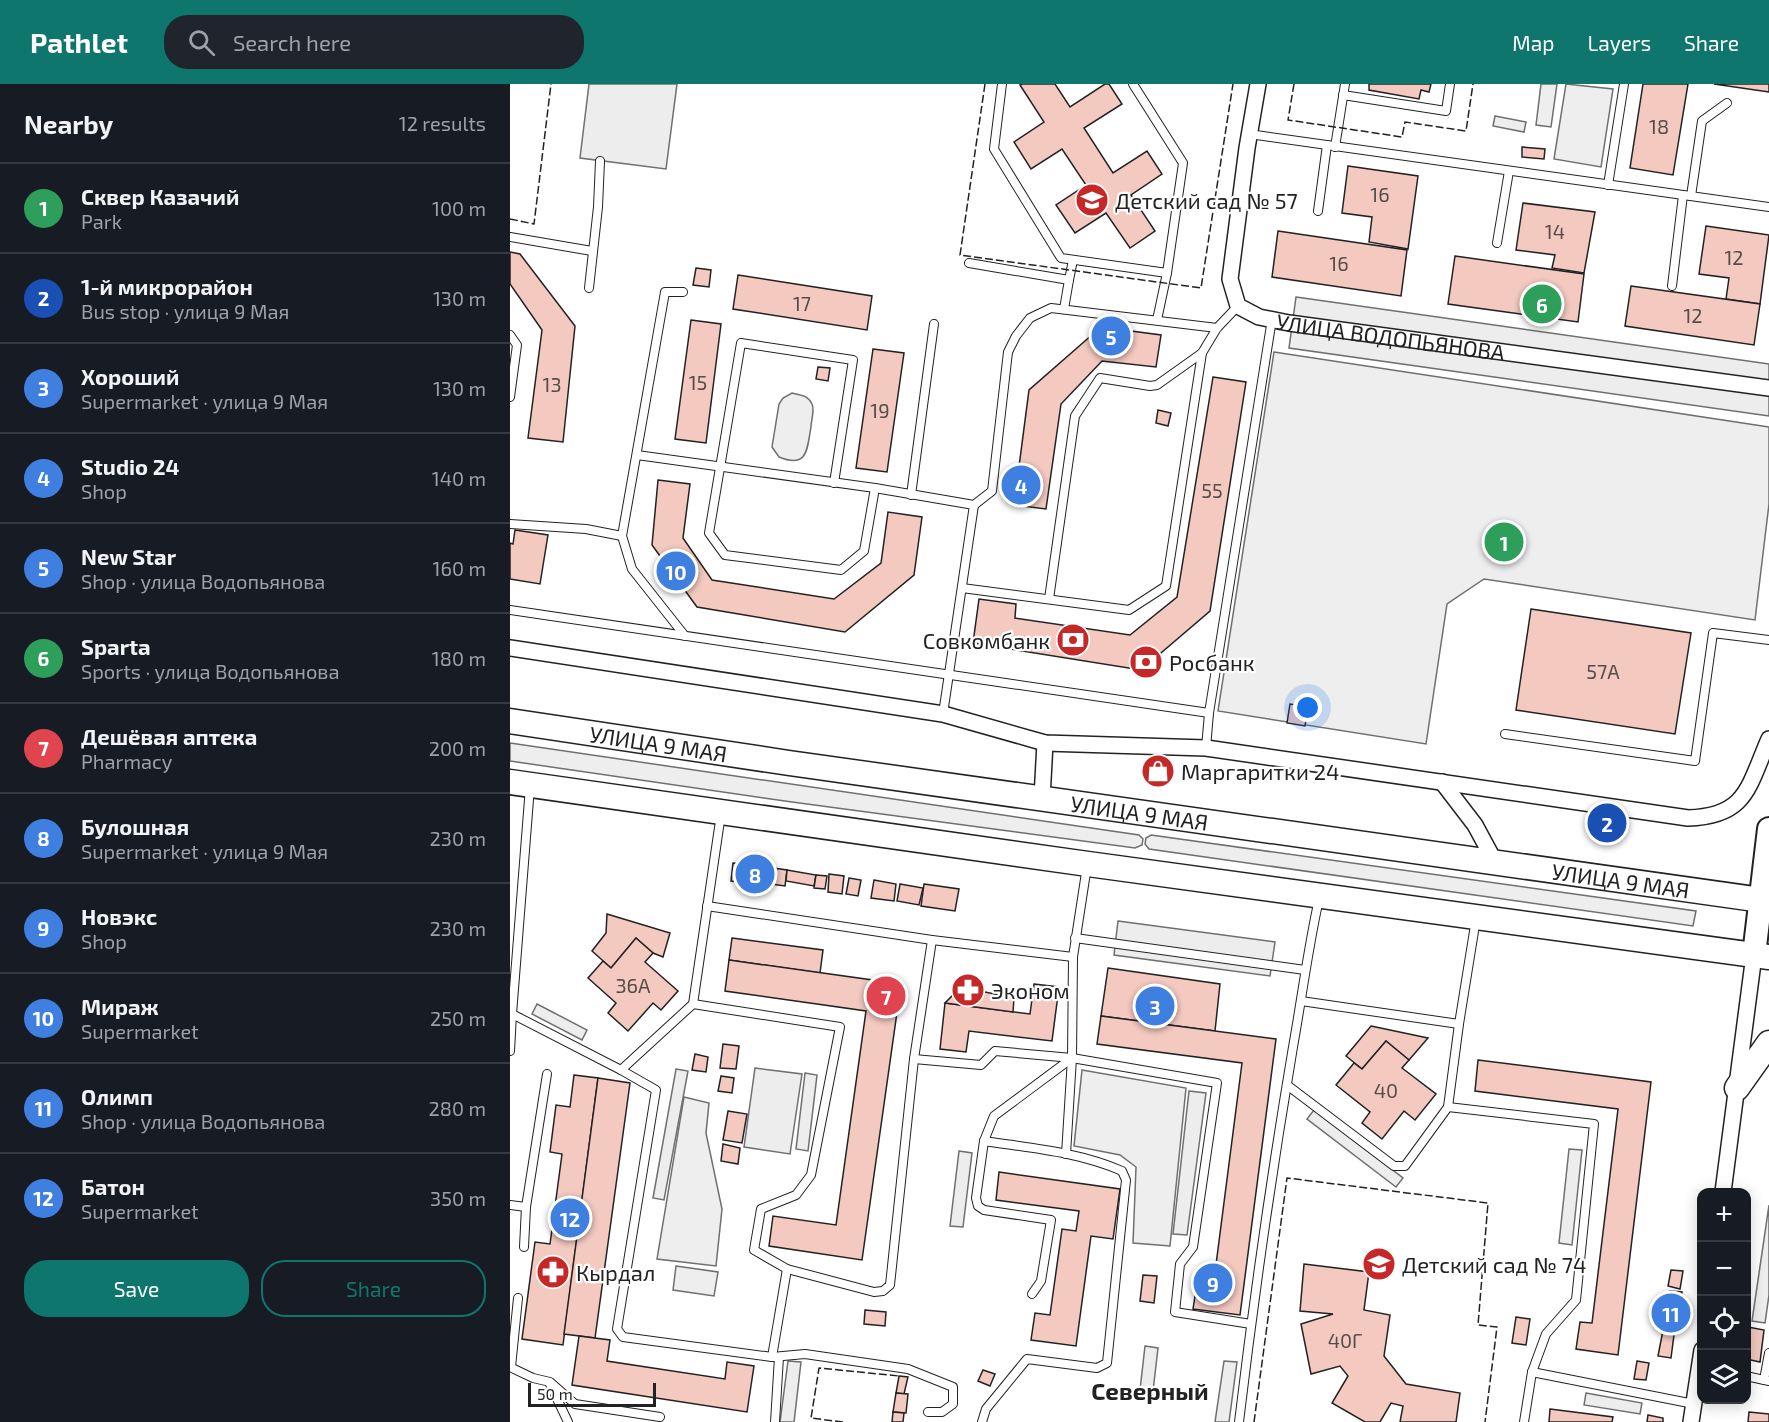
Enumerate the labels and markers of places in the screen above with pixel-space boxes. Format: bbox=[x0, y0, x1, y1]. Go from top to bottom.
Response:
school or university icon: Детский сад № 57 bbox=[1074, 182, 1110, 218]
place label: Детский сад № 57 bbox=[1115, 187, 1298, 213]
pin: 6 bbox=[1522, 282, 1562, 326]
pin: 5 bbox=[1092, 314, 1130, 358]
pin: 4 bbox=[1002, 462, 1040, 508]
pin: 1 bbox=[1484, 520, 1524, 564]
pin: 10 bbox=[656, 548, 696, 594]
bank icon: Совкомбанк bbox=[1055, 622, 1091, 658]
place label: Совкомбанк bbox=[923, 627, 1050, 653]
bank icon: Росбанк bbox=[1128, 644, 1164, 680]
place label: Росбанк bbox=[1169, 649, 1255, 675]
shop icon: Маргаритки 24 bbox=[1140, 753, 1176, 789]
place label: Маргаритки 24 bbox=[1181, 758, 1340, 784]
pin: 2 bbox=[1588, 800, 1626, 846]
pin: 8 bbox=[736, 852, 774, 896]
pharmacy icon: Эконом bbox=[950, 972, 986, 1008]
pin: 7 bbox=[866, 974, 905, 1018]
place label: Эконом bbox=[991, 977, 1070, 1003]
pin: 3 bbox=[1136, 984, 1174, 1028]
pin: 12 bbox=[550, 1196, 590, 1240]
school or university icon: Детский сад № 74 bbox=[1361, 1246, 1397, 1282]
place label: Детский сад № 74 bbox=[1402, 1251, 1587, 1277]
pharmacy icon: Кырдал bbox=[535, 1254, 571, 1290]
place label: Кырдал bbox=[576, 1259, 655, 1285]
pin: 9 bbox=[1194, 1260, 1232, 1306]
pin: 11 bbox=[1652, 1290, 1690, 1336]

